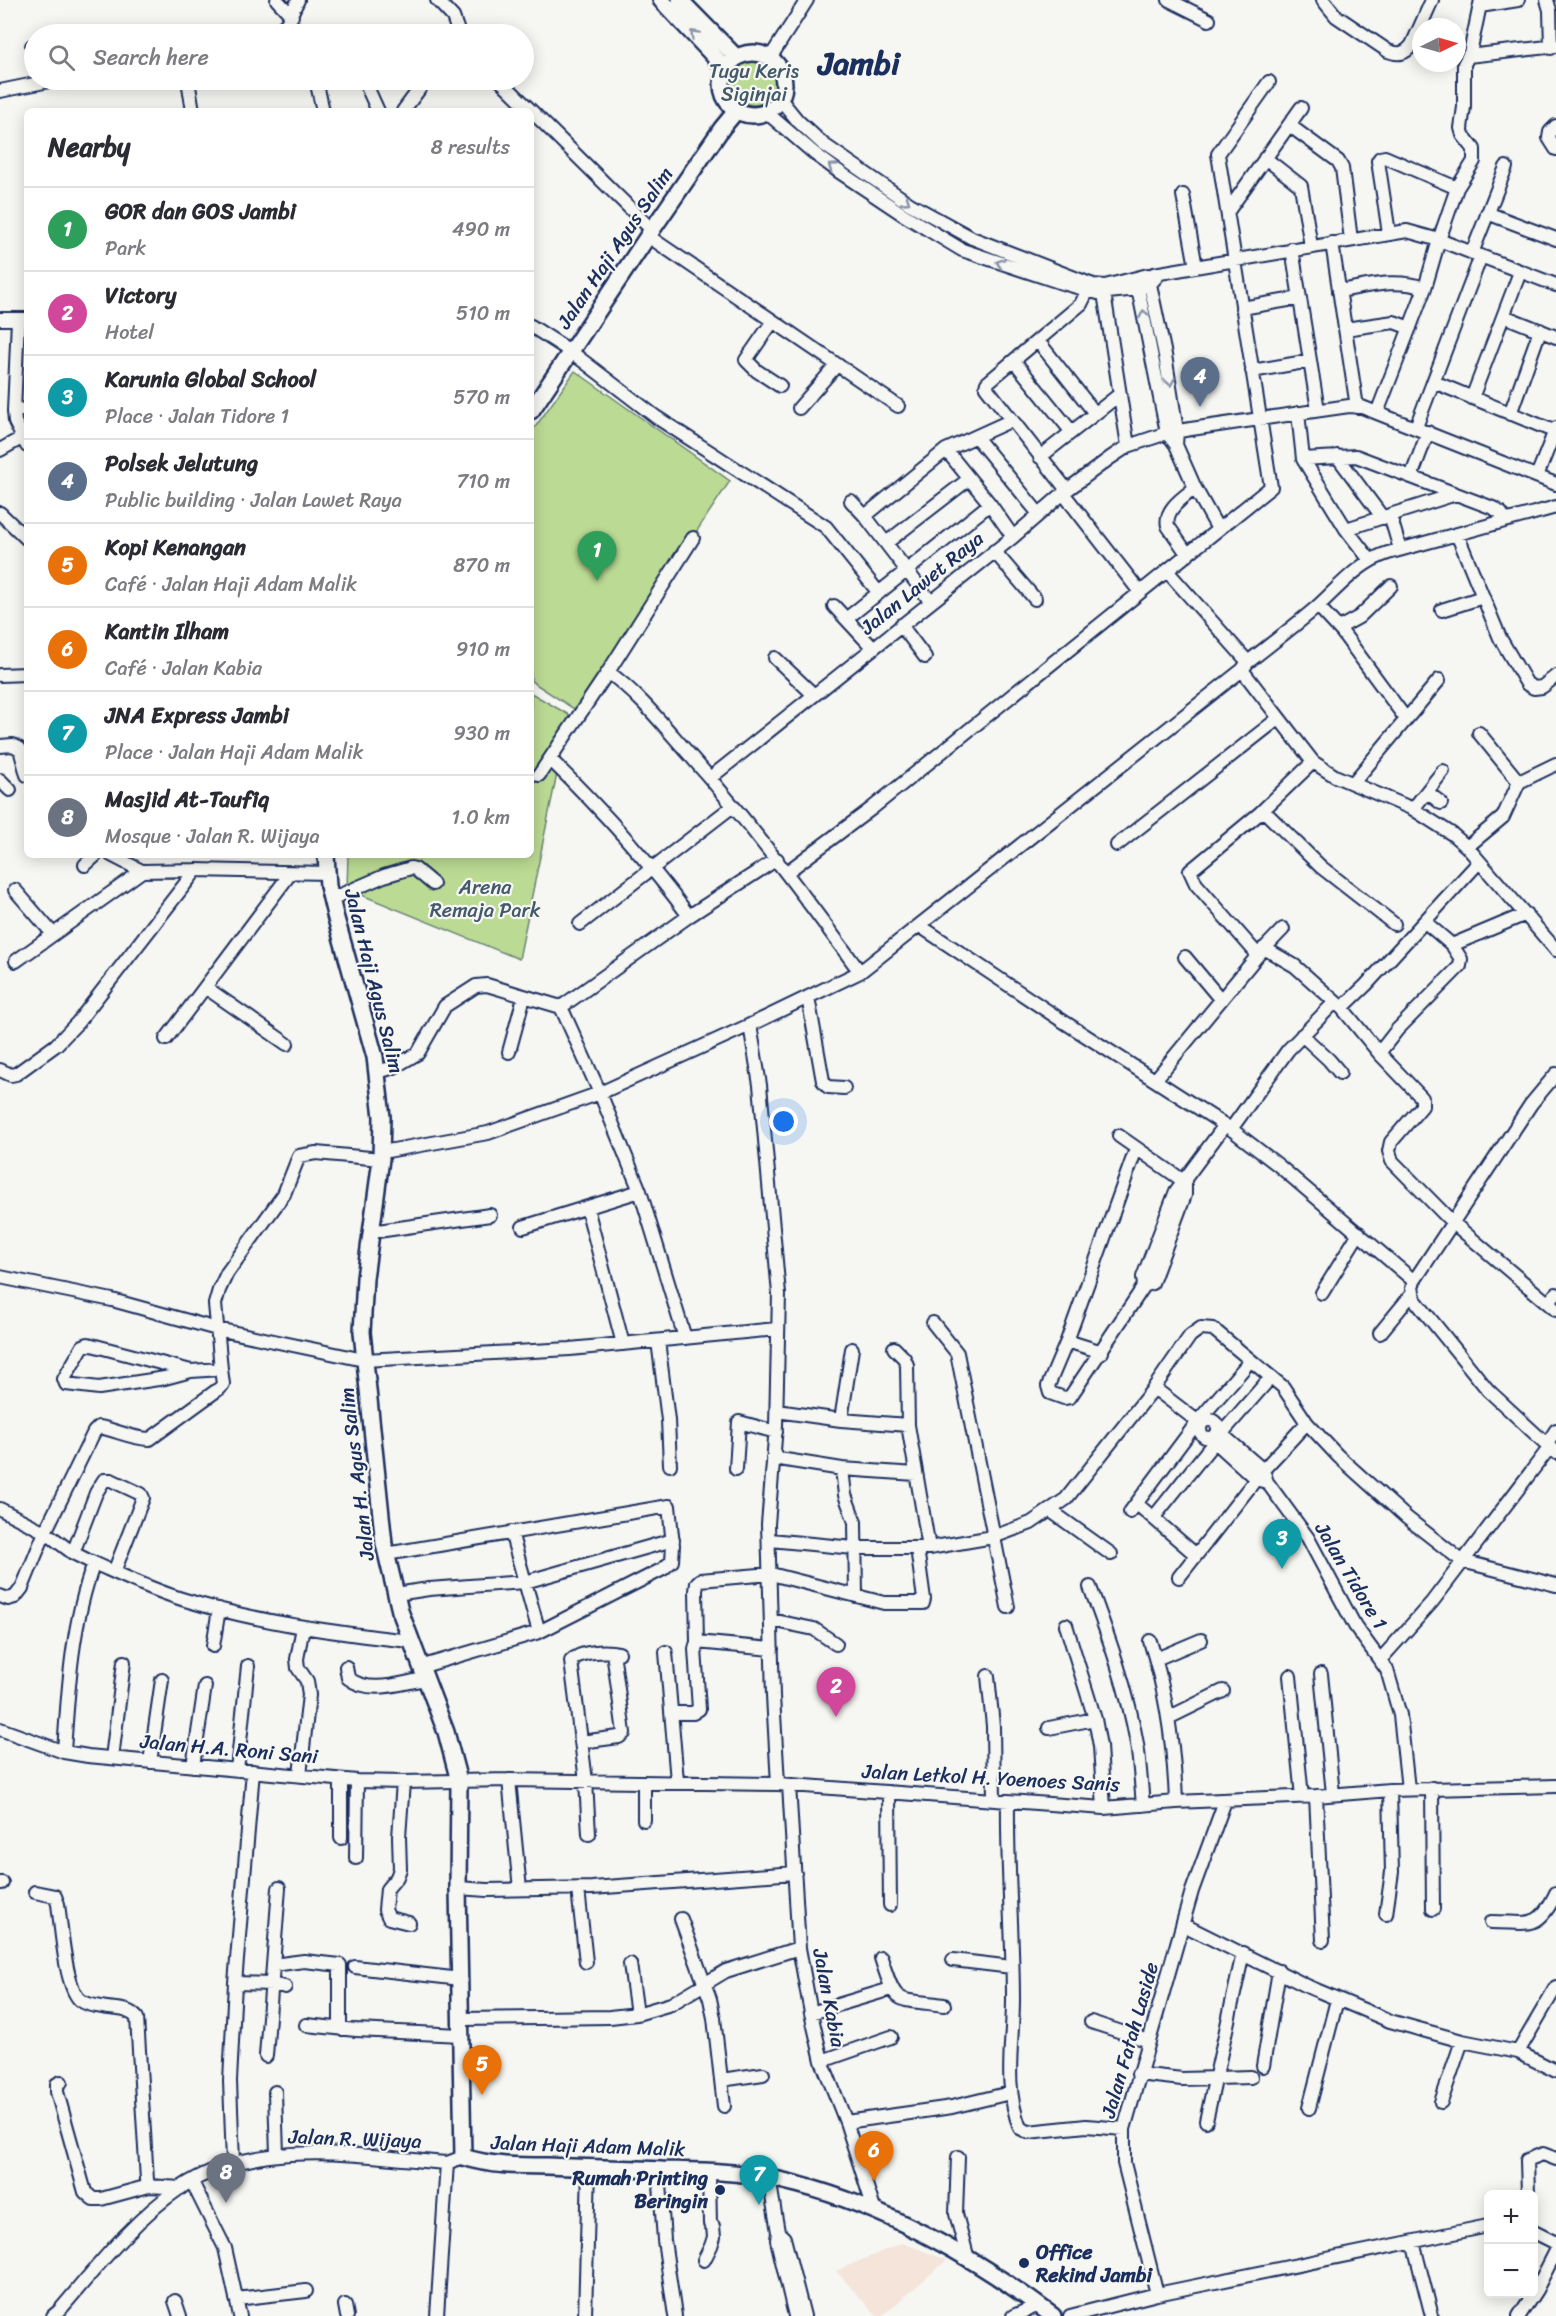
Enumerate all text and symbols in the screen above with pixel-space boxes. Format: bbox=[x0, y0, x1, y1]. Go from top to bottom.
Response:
north arrow bbox=[1412, 18, 1466, 72]
search box bbox=[24, 24, 534, 90]
one-way arrow bbox=[690, 31, 701, 42]
district label: Jambi bbox=[816, 35, 902, 92]
text: Search here bbox=[93, 38, 209, 77]
icon: search bbox=[45, 41, 78, 74]
park label: Tugu Keris Siginjai bbox=[709, 54, 800, 112]
text: Nearby bbox=[48, 124, 130, 170]
text: 8 results bbox=[431, 130, 510, 165]
street label: Jalan Haji Agus Salim bbox=[547, 160, 682, 337]
one-way arrow bbox=[827, 163, 838, 174]
text: GOR dan GOS Jambi bbox=[105, 192, 296, 231]
one-way arrow bbox=[900, 194, 910, 206]
text: 1 bbox=[63, 212, 72, 247]
text: 490 m bbox=[452, 212, 510, 247]
text: Park bbox=[105, 231, 146, 266]
one-way arrow bbox=[995, 257, 1006, 270]
text: Victory bbox=[105, 276, 176, 315]
text: 2 bbox=[62, 296, 73, 331]
text: 510 m bbox=[456, 296, 510, 331]
one-way arrow bbox=[1138, 309, 1151, 319]
text: Hotel bbox=[105, 315, 154, 350]
pin: 4 bbox=[1180, 358, 1220, 407]
text: Karunia Global School bbox=[105, 360, 316, 399]
one-way arrow bbox=[1163, 377, 1175, 386]
text: 3 bbox=[62, 380, 73, 415]
text: 570 m bbox=[453, 380, 510, 415]
text: Place · Jalan Tidore 1 bbox=[105, 399, 289, 434]
text: Polsek Jelutung bbox=[105, 444, 258, 483]
text: 4 bbox=[61, 464, 74, 499]
text: 710 m bbox=[457, 464, 510, 499]
text: Public building · Jalan Lawet Raya bbox=[105, 483, 402, 518]
street label: Jalan Lawet Raya bbox=[852, 522, 992, 645]
text: Kopi Kenangan bbox=[105, 528, 246, 567]
pin: 1 bbox=[578, 532, 616, 581]
text: 5 bbox=[61, 548, 74, 583]
text: 870 m bbox=[453, 548, 510, 583]
text: Café · Jalan Haji Adam Malik bbox=[105, 567, 357, 602]
text: Kantin Ilham bbox=[105, 612, 229, 651]
text: 6 bbox=[62, 632, 73, 667]
text: 910 m bbox=[456, 632, 510, 667]
text: Café · Jalan Kabia bbox=[105, 651, 262, 686]
text: JNA Express Jambi bbox=[105, 696, 289, 735]
text: 7 bbox=[62, 716, 73, 751]
text: 930 m bbox=[454, 716, 510, 751]
text: Place · Jalan Haji Adam Malik bbox=[105, 735, 363, 770]
text: Masjid At-Taufiq bbox=[105, 780, 269, 819]
text: 8 bbox=[61, 800, 74, 835]
text: 1.0 km bbox=[452, 800, 510, 835]
text: Mosque · Jalan R. Wijaya bbox=[105, 819, 320, 854]
park label: Arena Remaja Park bbox=[430, 870, 541, 928]
street label: Jalan Haji Agus Salim bbox=[334, 884, 414, 1077]
your location bbox=[769, 1107, 798, 1136]
street label: Jalan H. Agus Salim bbox=[329, 1385, 385, 1564]
street label: Jalan Tidore 1 bbox=[1305, 1515, 1397, 1637]
pin: 3 bbox=[1262, 1520, 1302, 1569]
pin: 2 bbox=[816, 1668, 856, 1717]
street label: Jalan H.A. Roni Sani bbox=[138, 1724, 321, 1774]
street label: Jalan Letkol H. Yoenoes Sanis bbox=[860, 1754, 1122, 1802]
street label: Jalan Kabia bbox=[802, 1945, 856, 2051]
street label: Jalan Fatah Laside bbox=[1091, 1958, 1169, 2123]
pin: 5 bbox=[462, 2046, 502, 2095]
street label: Jalan R. Wijaya bbox=[287, 2119, 422, 2159]
street label: Jalan Haji Adam Malik bbox=[489, 2125, 686, 2167]
pin: 6 bbox=[854, 2132, 894, 2181]
pin: 8 bbox=[206, 2154, 246, 2203]
pin: 7 bbox=[740, 2156, 778, 2205]
place label: Rumah Printing Beringin bbox=[572, 2161, 708, 2219]
marker: Rumah Printing Beringin bbox=[713, 2183, 727, 2197]
map controls bbox=[1484, 2190, 1538, 2298]
button: + bbox=[1484, 2190, 1538, 2244]
place label: Office Rekind Jambi bbox=[1035, 2235, 1154, 2293]
button: − bbox=[1484, 2244, 1538, 2298]
marker: Office Rekind Jambi bbox=[1017, 2256, 1031, 2270]

